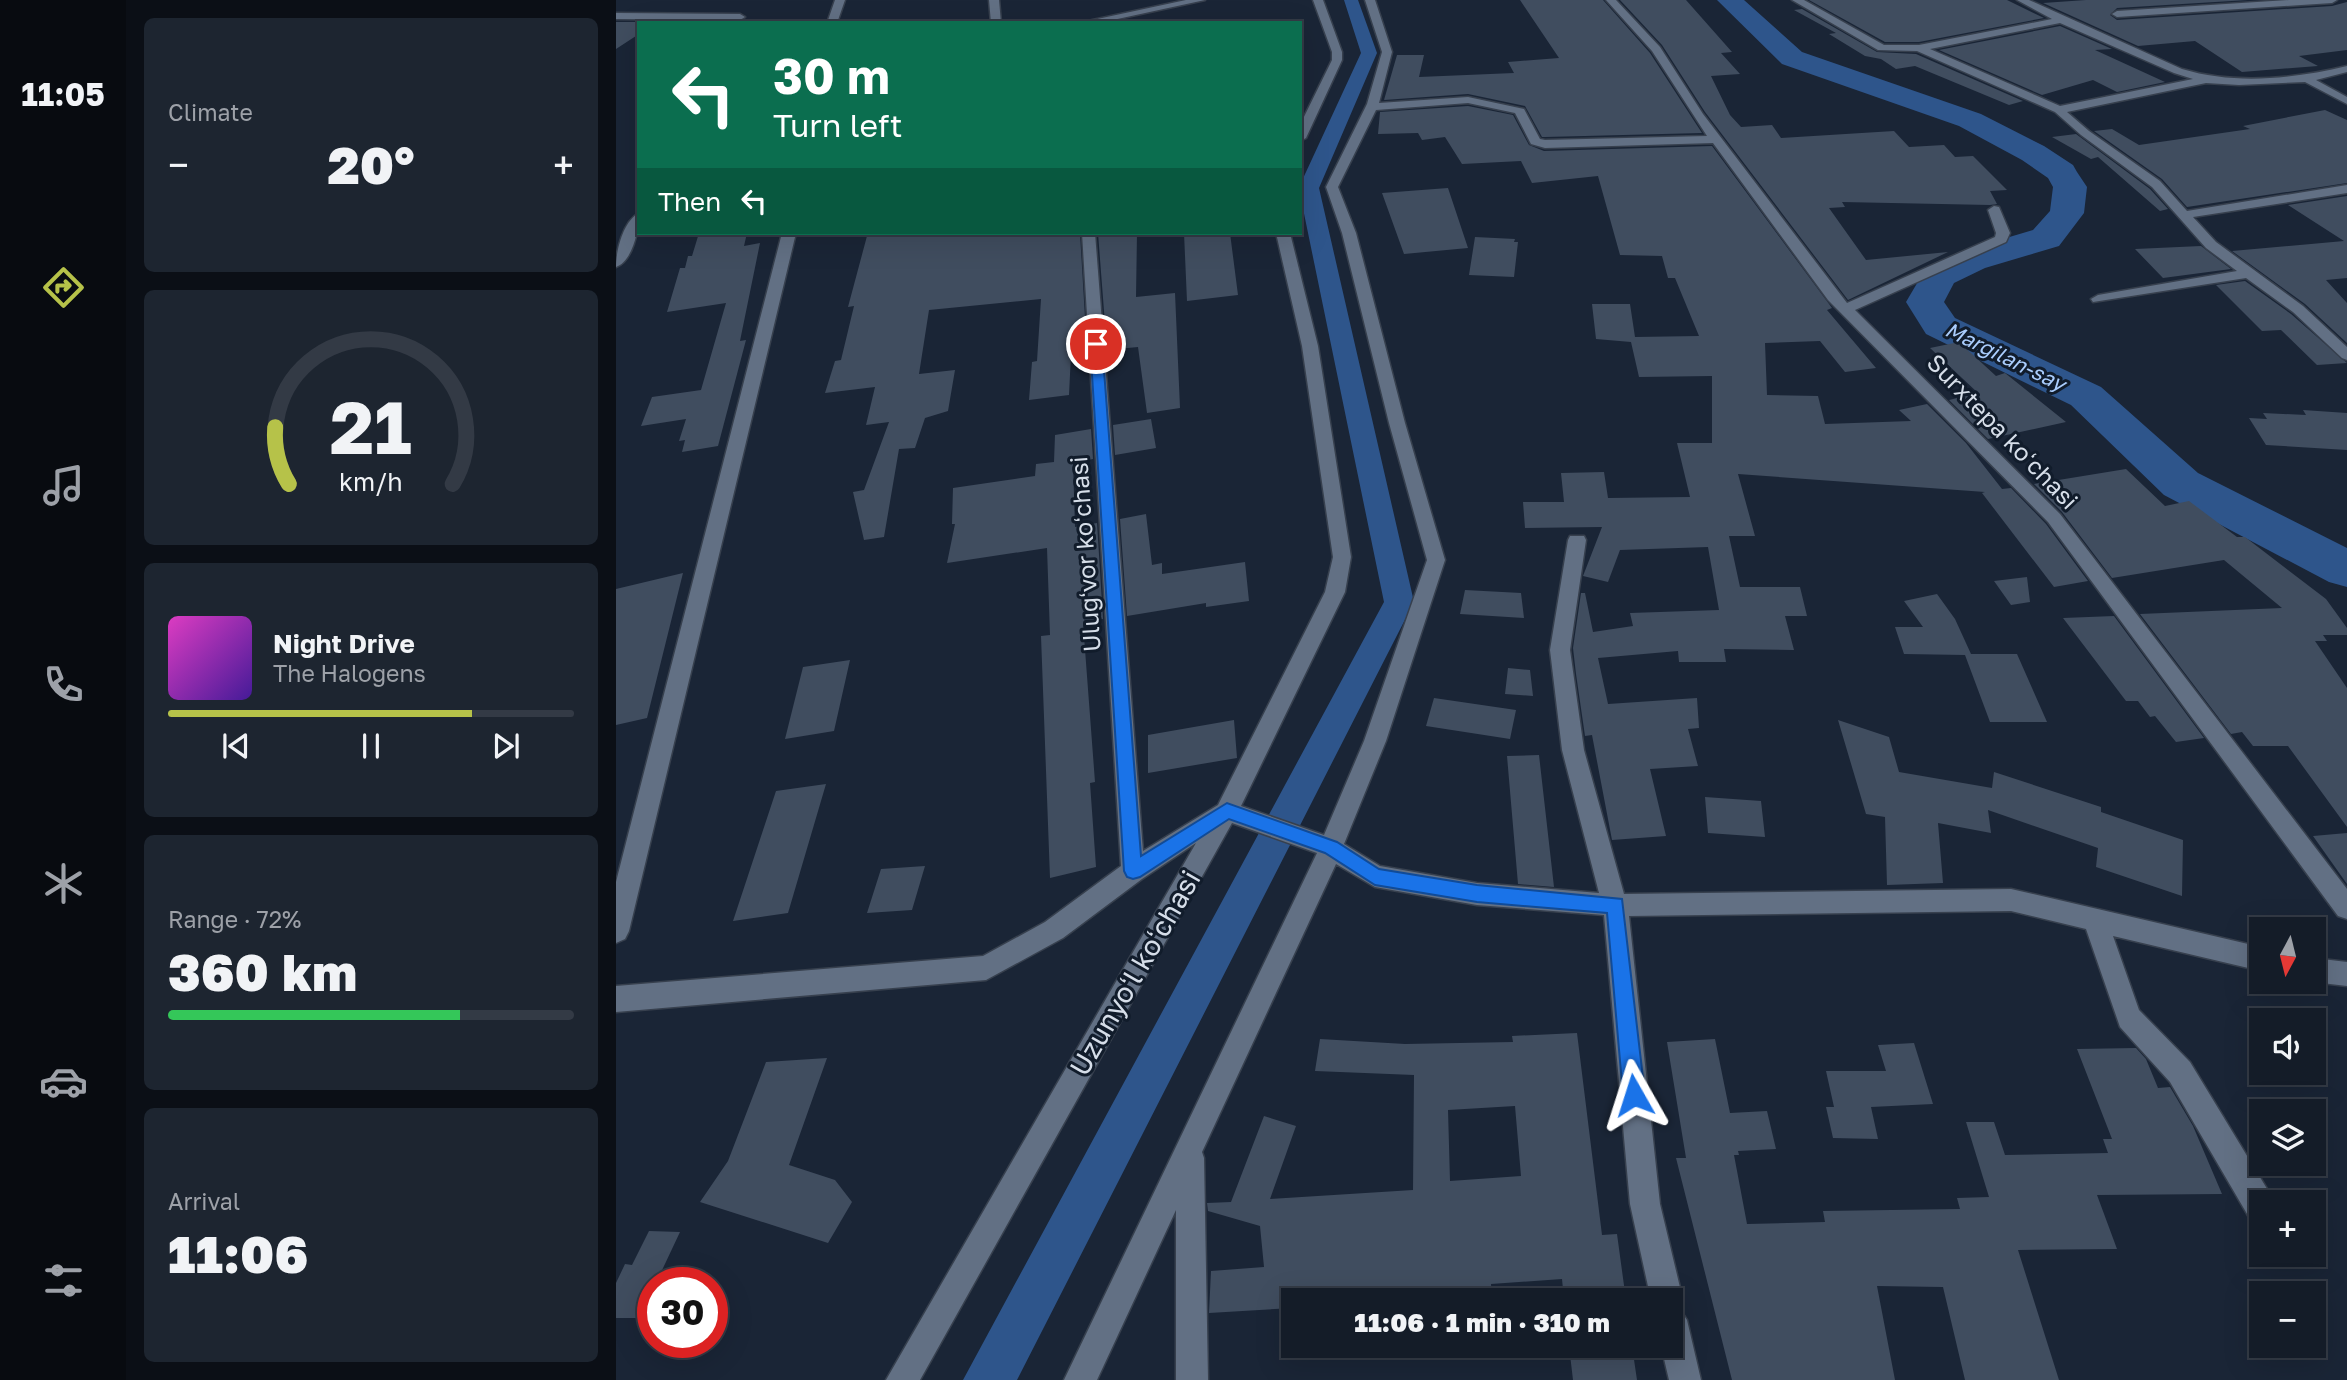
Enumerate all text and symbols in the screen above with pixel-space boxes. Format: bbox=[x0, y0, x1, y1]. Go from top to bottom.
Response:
text: 30 m bbox=[773, 46, 890, 105]
icon: left bbox=[658, 49, 749, 140]
text: 11:05 bbox=[21, 75, 105, 113]
text: Climate bbox=[168, 98, 253, 126]
text: Turn left bbox=[773, 106, 902, 144]
text: 20° bbox=[328, 133, 414, 195]
text: − bbox=[168, 142, 189, 187]
text: + bbox=[553, 142, 574, 187]
icon: left bbox=[735, 182, 773, 220]
text: Then bbox=[658, 186, 721, 217]
icon: directions bbox=[39, 263, 88, 312]
pin bbox=[1066, 314, 1126, 374]
water label: Margilan-say bbox=[1941, 316, 2073, 398]
icon: arrive bbox=[1077, 325, 1115, 363]
street label: Surxtepa koʻchasi bbox=[1922, 347, 2084, 515]
text: 21 bbox=[330, 383, 412, 470]
street label: Ulugʻvor koʻchasi bbox=[1063, 455, 1106, 653]
icon: music bbox=[39, 461, 88, 510]
text: km/h bbox=[339, 465, 403, 496]
text: Night Drive bbox=[273, 628, 415, 659]
text: The Halogens bbox=[273, 659, 426, 687]
icon: phone bbox=[39, 660, 88, 709]
icon: previous bbox=[217, 727, 255, 765]
icon: pause bbox=[352, 727, 390, 765]
icon: next bbox=[487, 727, 525, 765]
icon: climate bbox=[39, 859, 88, 908]
street label: Uzunyoʻl koʻchasi bbox=[1062, 864, 1207, 1081]
text: Range · 72% bbox=[168, 905, 301, 933]
north arrow bbox=[2249, 917, 2326, 994]
map controls bbox=[2249, 917, 2326, 1358]
text: 360 km bbox=[168, 940, 357, 1002]
button: sound bbox=[2249, 1008, 2326, 1085]
icon: car bbox=[39, 1057, 88, 1106]
position arrow bbox=[1597, 1058, 1671, 1132]
button: layers bbox=[2249, 1099, 2326, 1176]
text: Arrival bbox=[168, 1187, 240, 1215]
button: + bbox=[2249, 1190, 2326, 1267]
text: 11:06 bbox=[168, 1222, 308, 1284]
icon: filters bbox=[39, 1256, 88, 1305]
speed limit sign: 30 bbox=[637, 1267, 728, 1358]
button: − bbox=[2249, 1281, 2326, 1358]
text: 11:06 · 1 min · 310 m bbox=[1354, 1307, 1610, 1338]

